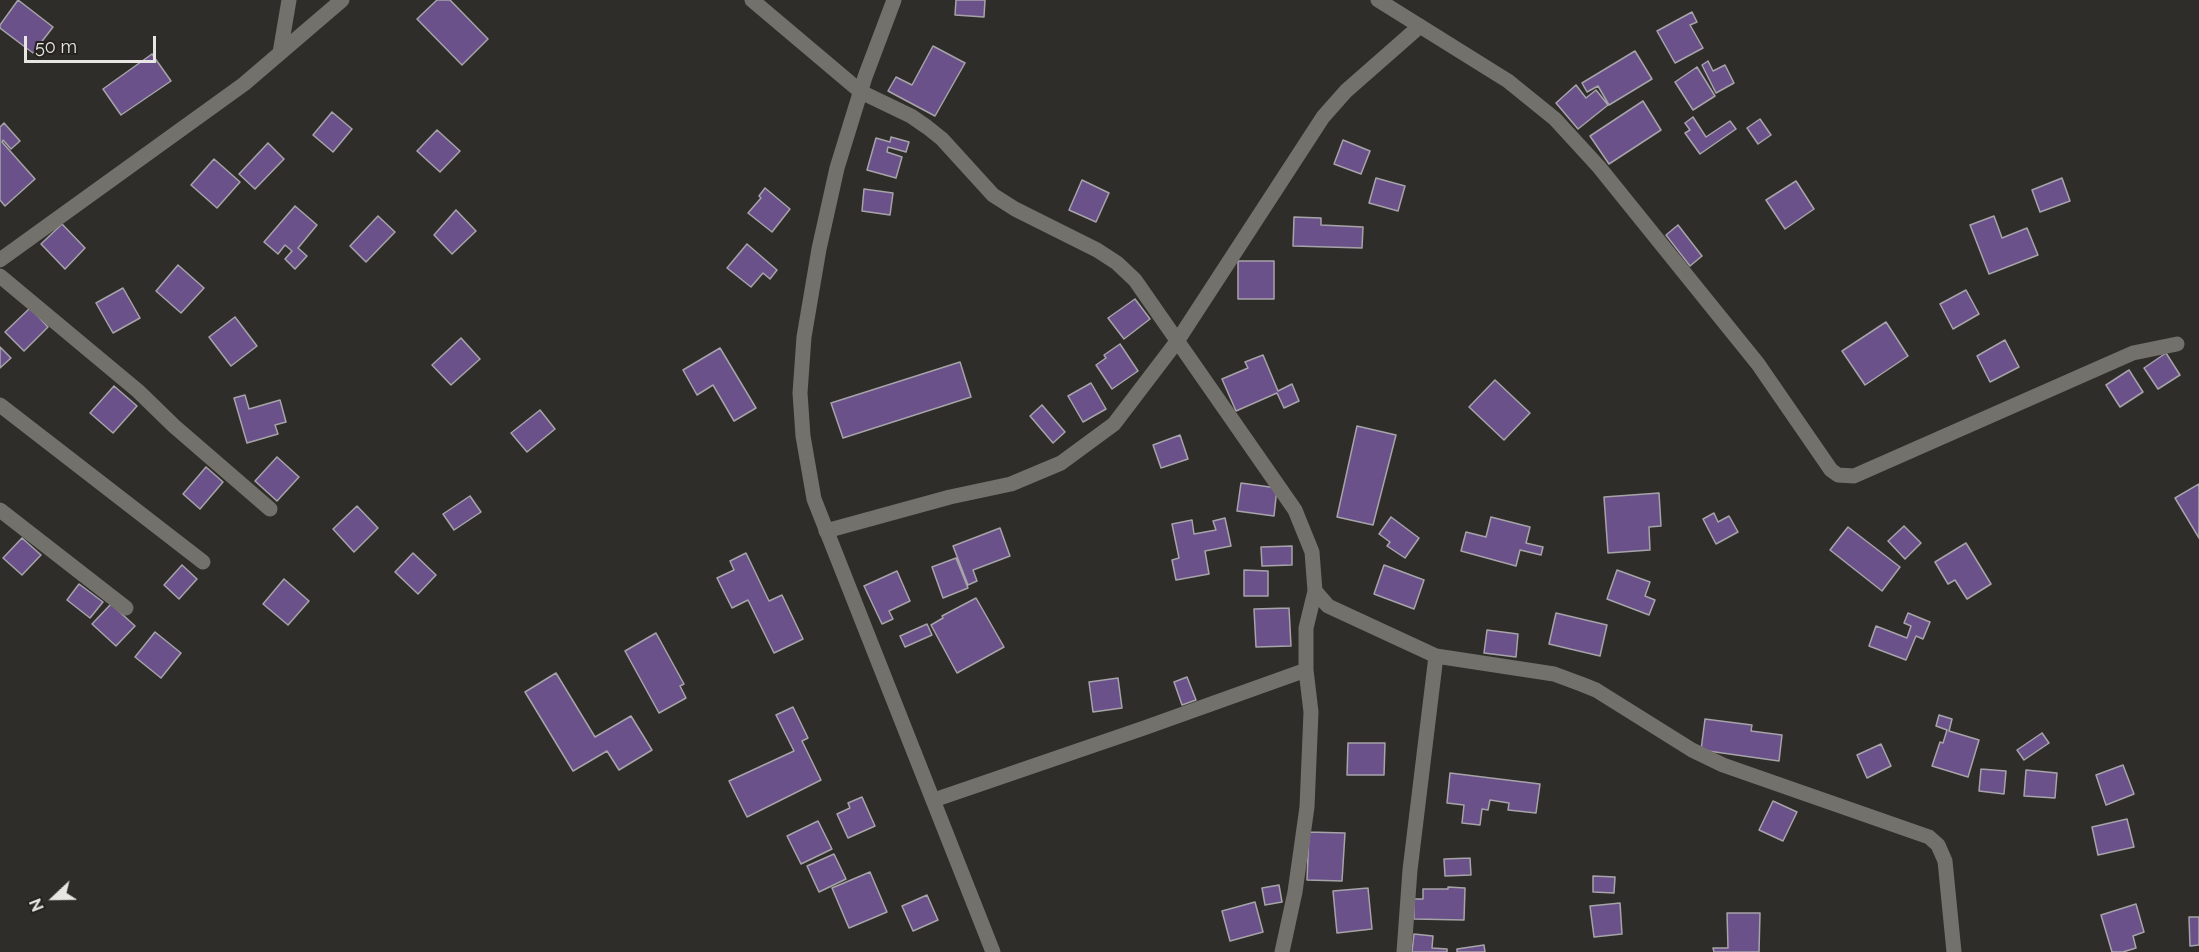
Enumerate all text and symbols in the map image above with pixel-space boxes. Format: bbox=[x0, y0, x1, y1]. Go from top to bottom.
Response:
scale bar bbox=[27, 24, 159, 62]
text: 50 m bbox=[35, 36, 77, 57]
north arrow bbox=[24, 868, 84, 928]
text: N bbox=[26, 896, 48, 914]

